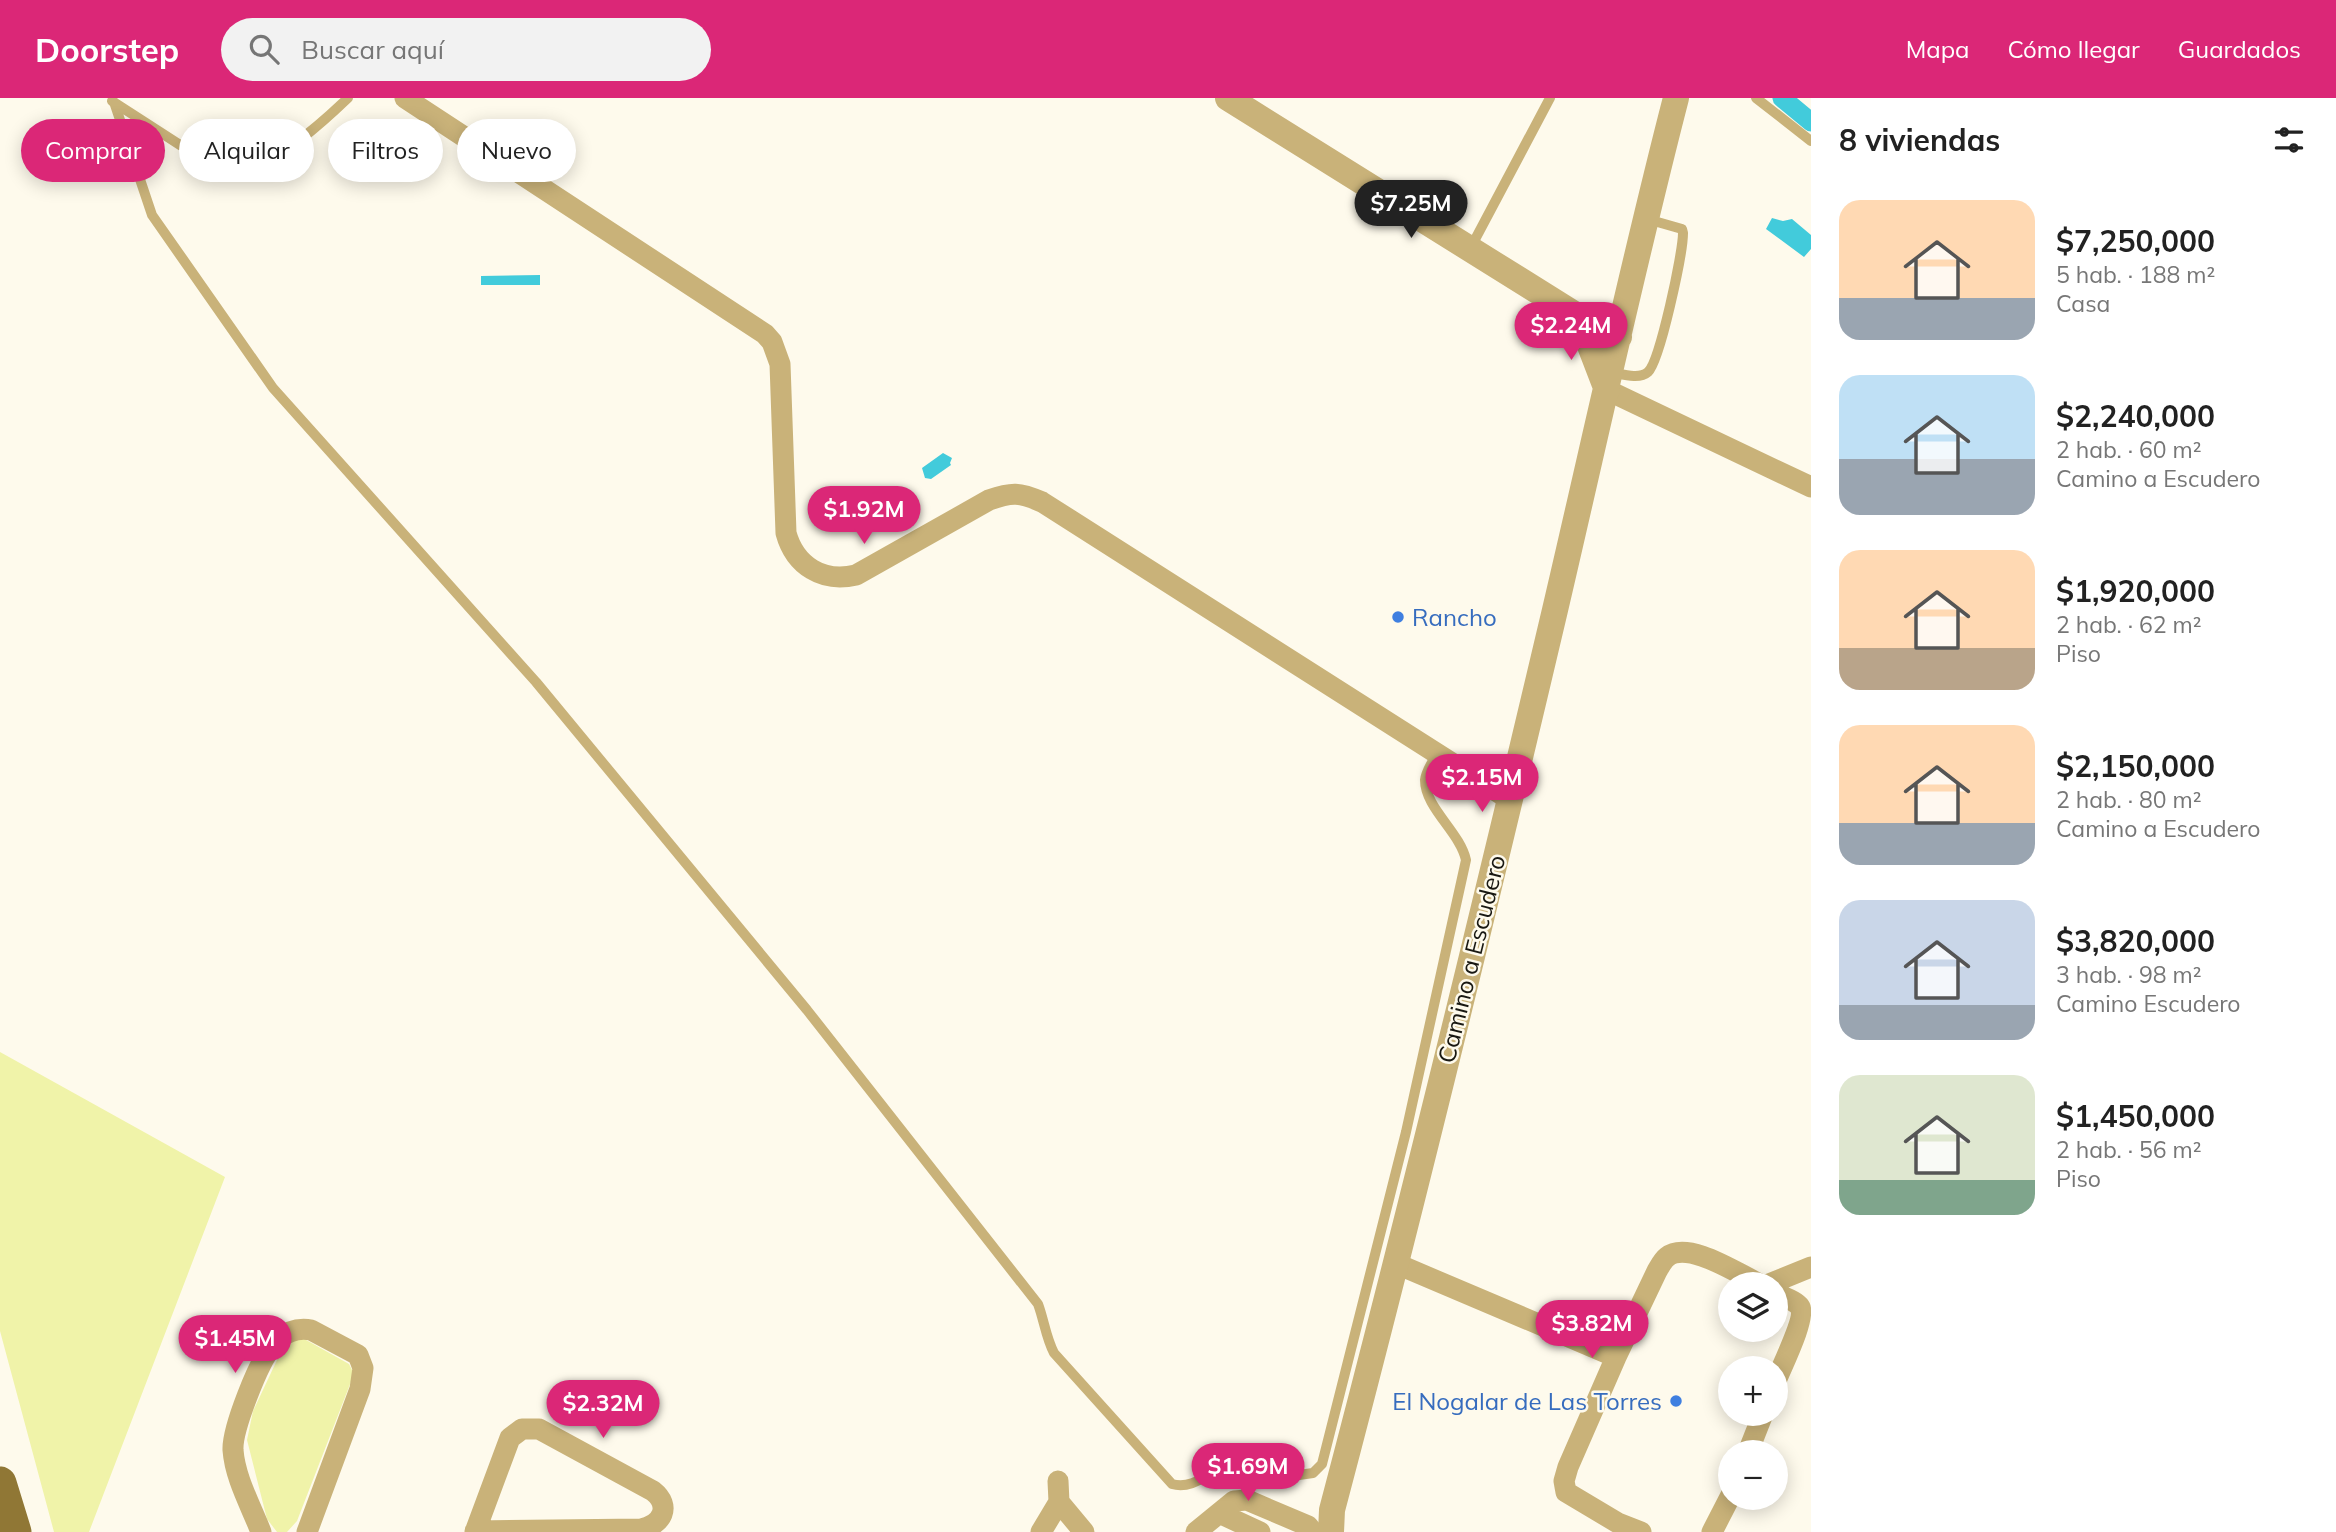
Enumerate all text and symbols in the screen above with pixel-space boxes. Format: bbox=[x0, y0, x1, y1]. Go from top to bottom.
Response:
search box bbox=[221, 18, 711, 81]
text: Doorstep bbox=[35, 29, 179, 70]
icon: search bbox=[245, 30, 283, 68]
text: Buscar aquí bbox=[301, 33, 444, 66]
text: Mapa bbox=[1906, 34, 1969, 64]
text: Cómo llegar bbox=[2007, 34, 2140, 64]
text: Guardados bbox=[2178, 34, 2301, 64]
chip: Comprar bbox=[21, 119, 165, 182]
chip: Alquilar bbox=[179, 119, 314, 182]
chip: Filtros bbox=[328, 119, 443, 182]
chip: Nuevo bbox=[457, 119, 576, 182]
text: 8 viviendas bbox=[1839, 121, 2000, 159]
icon: filters bbox=[2270, 121, 2308, 159]
pin: $7.25M bbox=[1354, 180, 1468, 240]
text: $7.25M bbox=[1371, 188, 1451, 217]
text: $7,250,000 bbox=[2056, 222, 2215, 260]
icon: home bbox=[1895, 228, 1979, 312]
text: 5 hab. · 188 m² bbox=[2056, 260, 2215, 289]
text: Casa bbox=[2056, 289, 2110, 318]
pin: $2.24M bbox=[1514, 302, 1628, 362]
text: $2.24M bbox=[1531, 310, 1611, 339]
text: $2,240,000 bbox=[2056, 397, 2215, 435]
icon: home bbox=[1895, 403, 1979, 487]
text: 2 hab. · 60 m² bbox=[2056, 435, 2201, 464]
text: Camino a Escudero bbox=[2056, 464, 2260, 493]
pin: $1.92M bbox=[807, 486, 921, 546]
text: $1.92M bbox=[824, 494, 904, 523]
text: $1,920,000 bbox=[2056, 572, 2215, 610]
icon: home bbox=[1895, 578, 1979, 662]
place label: Rancho bbox=[1412, 602, 1497, 632]
marker: Rancho bbox=[1390, 609, 1406, 625]
text: 2 hab. · 62 m² bbox=[2056, 610, 2201, 639]
text: Piso bbox=[2056, 639, 2101, 668]
text: $2,150,000 bbox=[2056, 747, 2215, 785]
icon: home bbox=[1895, 753, 1979, 837]
pin: $2.15M bbox=[1425, 754, 1539, 814]
text: $2.15M bbox=[1442, 762, 1522, 791]
text: 2 hab. · 80 m² bbox=[2056, 785, 2201, 814]
text: Camino a Escudero bbox=[2056, 814, 2260, 843]
street label: Camino a Escudero bbox=[1431, 852, 1511, 1066]
text: $3,820,000 bbox=[2056, 922, 2215, 960]
icon: home bbox=[1895, 928, 1979, 1012]
text: 3 hab. · 98 m² bbox=[2056, 960, 2201, 989]
text: Camino Escudero bbox=[2056, 989, 2241, 1018]
text: $1,450,000 bbox=[2056, 1097, 2215, 1135]
icon: home bbox=[1895, 1103, 1979, 1187]
text: 2 hab. · 56 m² bbox=[2056, 1135, 2201, 1164]
text: Piso bbox=[2056, 1164, 2101, 1193]
map controls bbox=[1718, 1272, 1788, 1510]
button: layers bbox=[1718, 1272, 1788, 1342]
pin: $3.82M bbox=[1535, 1300, 1649, 1360]
text: $3.82M bbox=[1552, 1308, 1632, 1337]
pin: $1.45M bbox=[178, 1316, 292, 1375]
text: $1.45M bbox=[195, 1323, 275, 1352]
button: + bbox=[1718, 1356, 1788, 1426]
pin: $2.32M bbox=[546, 1380, 660, 1440]
place label: El Nogalar de Las Torres bbox=[1392, 1386, 1662, 1416]
text: $2.32M bbox=[563, 1388, 643, 1417]
marker: El Nogalar de Las Torres bbox=[1668, 1393, 1684, 1409]
button: − bbox=[1718, 1440, 1788, 1510]
pin: $1.69M bbox=[1191, 1444, 1305, 1503]
text: $1.69M bbox=[1208, 1451, 1288, 1480]

